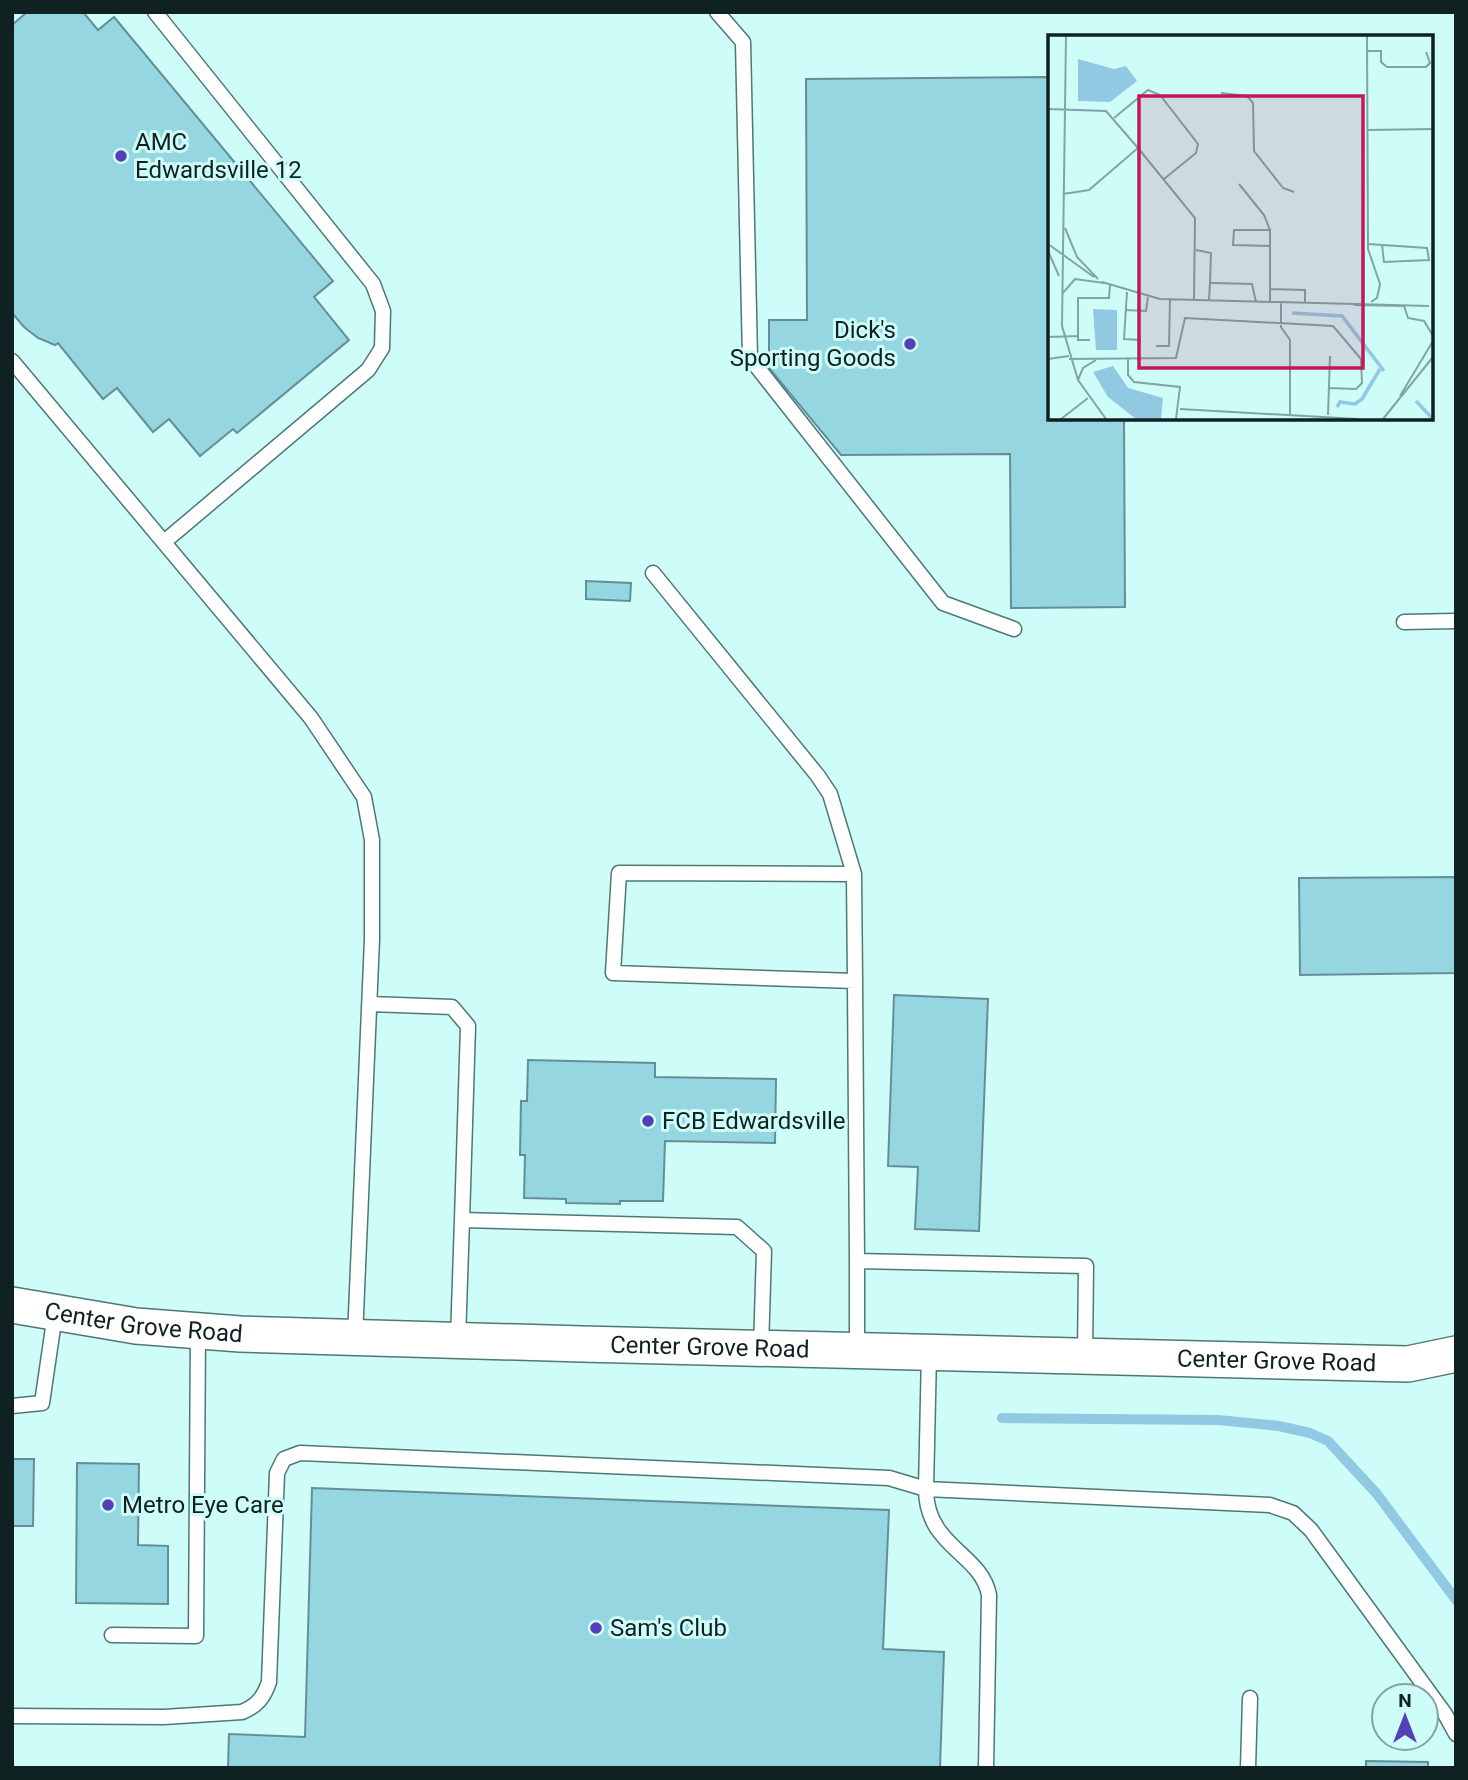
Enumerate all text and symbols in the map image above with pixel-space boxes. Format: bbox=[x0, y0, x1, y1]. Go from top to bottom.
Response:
inset map bbox=[1048, 35, 1433, 420]
place label: AMC Edwardsville 12 bbox=[135, 128, 302, 184]
marker: AMC Edwardsville 12 bbox=[113, 148, 129, 164]
place label: Dick's Sporting Goods bbox=[730, 316, 896, 372]
marker: Dick's Sporting Goods bbox=[902, 336, 918, 352]
place label: FCB Edwardsville bbox=[662, 1107, 846, 1135]
marker: FCB Edwardsville bbox=[640, 1113, 656, 1129]
street label: Center Grove Road bbox=[43, 1297, 244, 1348]
street label: Center Grove Road bbox=[610, 1331, 810, 1364]
street label: Center Grove Road bbox=[1177, 1344, 1377, 1377]
place label: Metro Eye Care bbox=[122, 1491, 284, 1519]
marker: Metro Eye Care bbox=[100, 1497, 116, 1513]
place label: Sam's Club bbox=[610, 1614, 727, 1642]
marker: Sam's Club bbox=[588, 1620, 604, 1636]
north arrow bbox=[1370, 1682, 1440, 1752]
text: N bbox=[1398, 1689, 1412, 1712]

